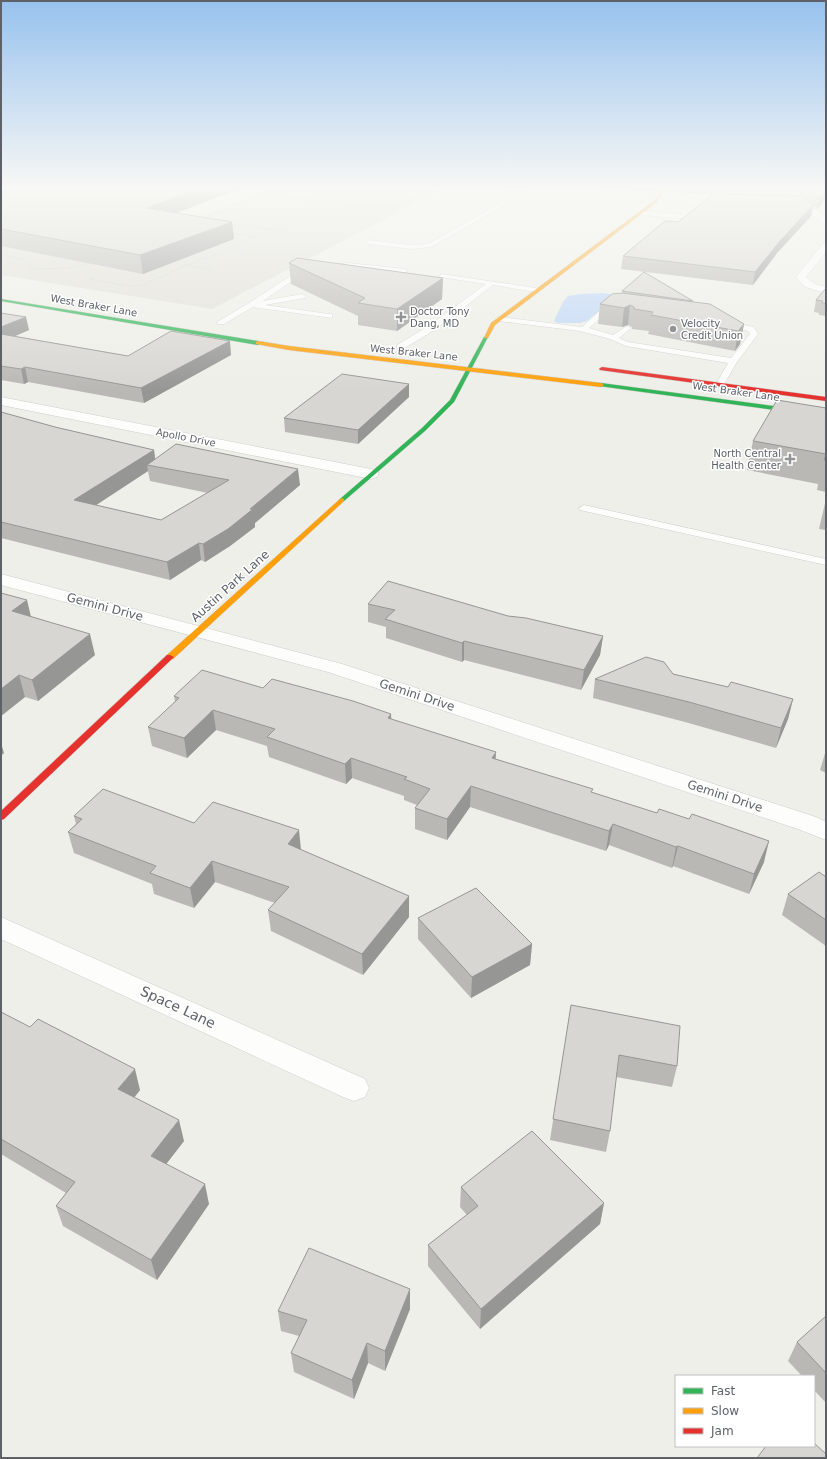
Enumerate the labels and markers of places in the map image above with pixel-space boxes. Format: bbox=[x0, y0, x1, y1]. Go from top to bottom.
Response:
place label: Doctor Tony Dang, MD bbox=[410, 306, 470, 329]
marker: Doctor Tony Dang, MD bbox=[395, 311, 407, 323]
place label: Velocity Credit Union bbox=[681, 318, 743, 341]
marker: Velocity Credit Union bbox=[668, 324, 678, 334]
place label: North Central Health Center bbox=[711, 448, 782, 471]
marker: North Central Health Center bbox=[784, 453, 796, 465]

